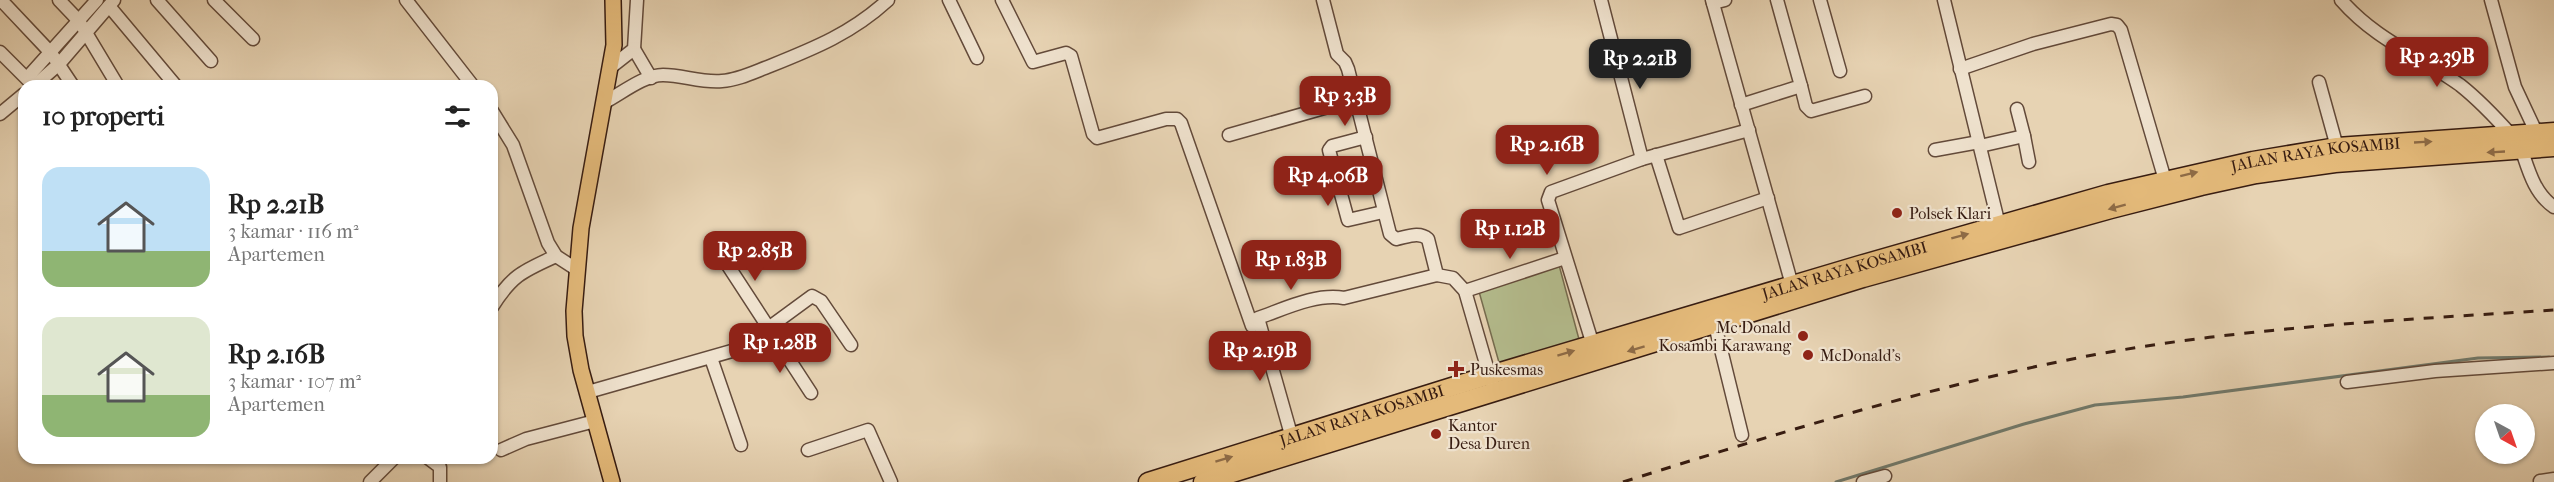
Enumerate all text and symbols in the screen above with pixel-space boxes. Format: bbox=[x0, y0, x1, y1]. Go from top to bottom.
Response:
pin: Rp 2.39B bbox=[2375, 37, 2499, 88]
pin: Rp 2.21B bbox=[1578, 39, 1702, 90]
text: Rp 2.39B bbox=[2399, 45, 2475, 68]
text: Rp 2.21B bbox=[1603, 47, 1677, 70]
pin: Rp 3.3B bbox=[1290, 76, 1400, 127]
text: Rp 3.3B bbox=[1314, 84, 1376, 107]
icon: filters bbox=[441, 100, 474, 133]
text: 10 properti bbox=[42, 101, 164, 132]
pin: Rp 2.16B bbox=[1485, 125, 1609, 176]
text: Rp 2.16B bbox=[1510, 133, 1584, 156]
street label: JALAN RAYA KOSAMBI bbox=[2227, 133, 2401, 176]
one-way arrow bbox=[2414, 137, 2433, 146]
one-way arrow bbox=[2486, 147, 2505, 157]
pin: Rp 4.06B bbox=[1266, 156, 1390, 207]
text: Rp 4.06B bbox=[1288, 164, 1368, 187]
one-way arrow bbox=[2180, 169, 2198, 179]
text: Rp 2.21B bbox=[228, 189, 324, 220]
icon: home bbox=[90, 191, 162, 263]
one-way arrow bbox=[2108, 203, 2126, 212]
place label: Polsek Klari bbox=[1909, 204, 1991, 223]
marker: Polsek Klari bbox=[1890, 206, 1904, 220]
pin: Rp 1.12B bbox=[1448, 209, 1572, 260]
text: Rp 1.12B bbox=[1474, 217, 1546, 240]
text: 3 kamar · 116 m² bbox=[228, 220, 359, 243]
pin: Rp 2.85B bbox=[693, 231, 817, 282]
one-way arrow bbox=[1951, 231, 1969, 240]
street label: JALAN RAYA KOSAMBI bbox=[1758, 237, 1929, 304]
text: Rp 2.85B bbox=[717, 239, 793, 262]
pin: Rp 1.83B bbox=[1229, 240, 1353, 291]
text: Apartemen bbox=[228, 243, 325, 266]
text: Rp 1.83B bbox=[1255, 248, 1327, 271]
place label: Mc Donald Kosambi Karawang bbox=[1658, 318, 1791, 355]
pin: Rp 1.28B bbox=[718, 323, 842, 374]
marker: Mc Donald Kosambi Karawang bbox=[1796, 329, 1810, 343]
text: Rp 1.28B bbox=[743, 331, 817, 354]
pin: Rp 2.19B bbox=[1198, 331, 1322, 382]
text: Rp 2.16B bbox=[228, 339, 325, 370]
text: Rp 2.19B bbox=[1223, 339, 1297, 362]
icon: home bbox=[90, 341, 162, 413]
one-way arrow bbox=[1627, 345, 1645, 354]
place label: McDonald's bbox=[1820, 346, 1901, 365]
one-way arrow bbox=[1557, 348, 1575, 357]
marker: McDonald's bbox=[1801, 348, 1815, 362]
marker: Puskesmas bbox=[1447, 360, 1465, 378]
place label: Puskesmas bbox=[1470, 360, 1543, 379]
text: 3 kamar · 107 m² bbox=[228, 370, 361, 393]
street label: JALAN RAYA KOSAMBI bbox=[1275, 380, 1446, 450]
text: Apartemen bbox=[228, 393, 325, 416]
north arrow bbox=[2475, 404, 2535, 464]
map controls bbox=[2475, 404, 2535, 464]
place label: Kantor Desa Duren bbox=[1448, 416, 1531, 453]
marker: Kantor Desa Duren bbox=[1429, 427, 1443, 441]
one-way arrow bbox=[1215, 453, 1233, 463]

